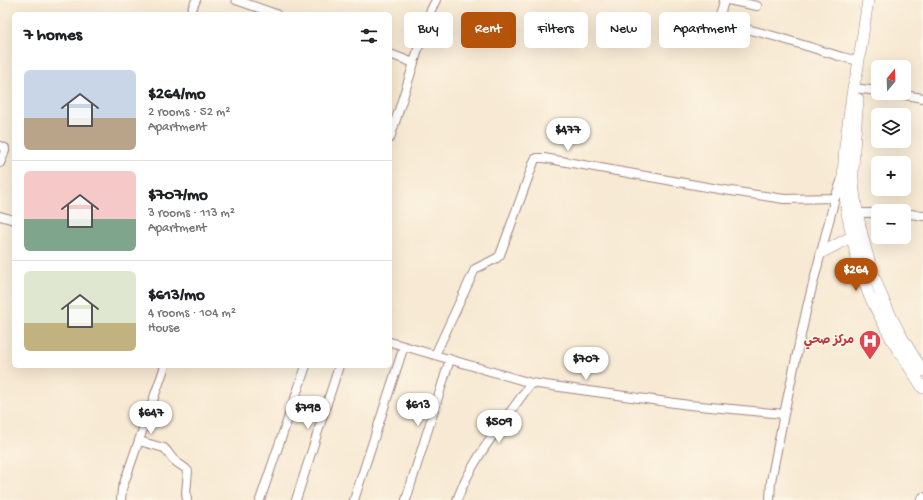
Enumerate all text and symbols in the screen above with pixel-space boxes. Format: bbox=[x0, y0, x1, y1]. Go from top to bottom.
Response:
chip: Buy bbox=[404, 12, 453, 48]
chip: Rent bbox=[461, 12, 516, 48]
chip: Filters bbox=[524, 12, 588, 48]
chip: New bbox=[596, 12, 651, 48]
chip: Apartment bbox=[659, 12, 750, 48]
icon: filters bbox=[358, 25, 380, 47]
text: 7 homes bbox=[24, 26, 82, 46]
north arrow bbox=[871, 60, 911, 100]
map controls bbox=[871, 60, 911, 244]
text: $264/mo bbox=[148, 85, 206, 105]
icon: home bbox=[56, 86, 104, 134]
text: 2 rooms · 52 m² bbox=[148, 105, 230, 120]
button: layers bbox=[871, 108, 911, 148]
pin: $477 bbox=[544, 118, 592, 152]
text: Apartment bbox=[148, 120, 207, 135]
text: $477 bbox=[555, 123, 581, 138]
button: + bbox=[871, 156, 911, 196]
text: $707/mo bbox=[148, 186, 208, 206]
icon: home bbox=[56, 187, 104, 235]
button: − bbox=[871, 204, 911, 244]
text: 3 rooms · 113 m² bbox=[148, 206, 235, 221]
text: Apartment bbox=[148, 221, 207, 236]
pin: $264 bbox=[832, 258, 880, 292]
text: $264 bbox=[844, 263, 868, 278]
text: $613/mo bbox=[148, 286, 205, 306]
icon: home bbox=[56, 287, 104, 335]
text: 4 rooms · 104 m² bbox=[148, 306, 236, 321]
text: House bbox=[148, 321, 180, 336]
hospital icon: مركز صحي bbox=[857, 328, 883, 361]
place label: مركز صحي bbox=[804, 334, 854, 350]
pin: $707 bbox=[562, 347, 610, 381]
text: $707 bbox=[573, 352, 599, 367]
pin: $613 bbox=[394, 393, 442, 427]
pin: $798 bbox=[284, 396, 332, 430]
text: $613 bbox=[406, 398, 430, 413]
pin: $647 bbox=[127, 401, 175, 435]
text: $798 bbox=[295, 401, 321, 416]
text: $647 bbox=[138, 406, 164, 421]
pin: $509 bbox=[475, 410, 523, 444]
text: $509 bbox=[486, 415, 512, 430]

